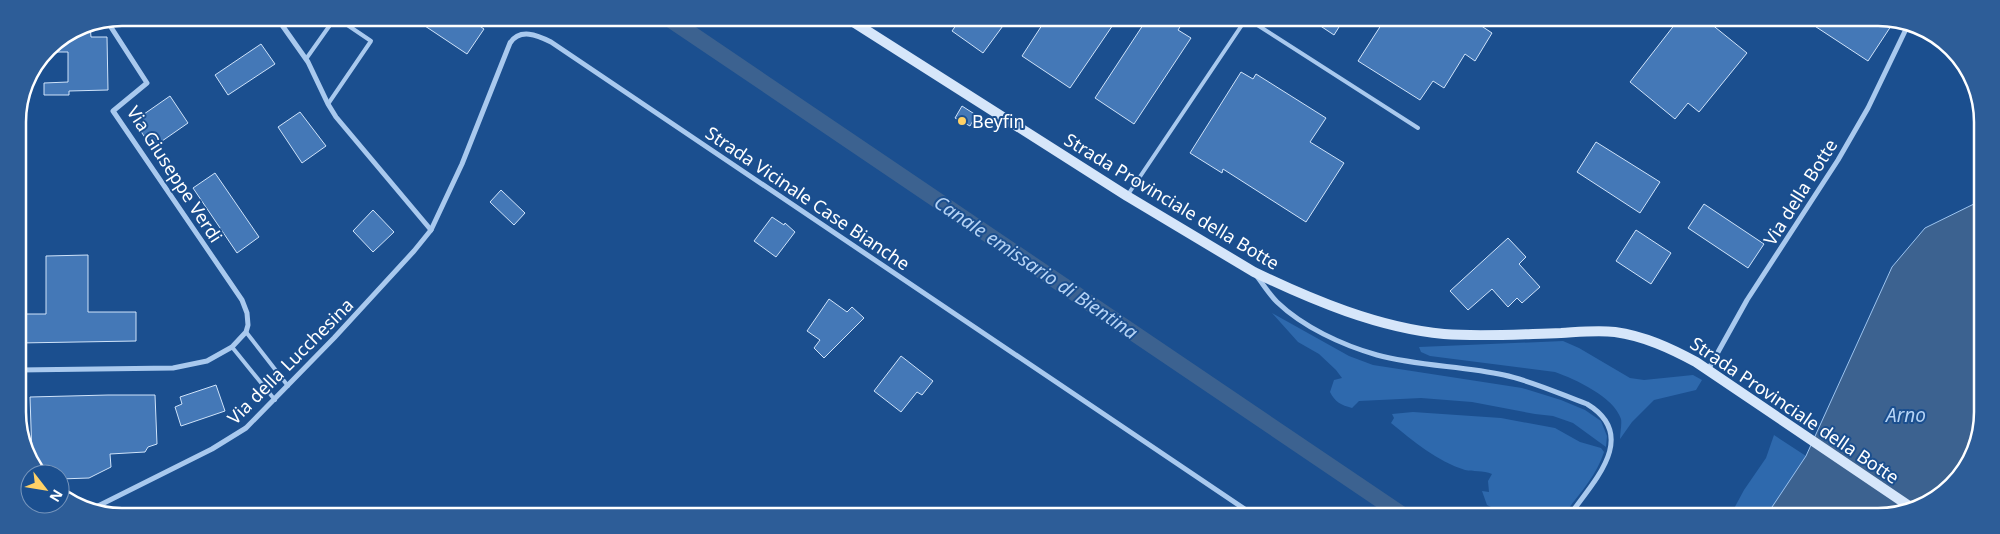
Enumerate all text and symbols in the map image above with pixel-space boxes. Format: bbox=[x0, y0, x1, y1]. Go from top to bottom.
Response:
street label: Via Giuseppe Verdi bbox=[122, 101, 228, 247]
place label: Beyfin bbox=[972, 109, 1025, 133]
marker: Beyfin bbox=[956, 115, 968, 127]
street label: Strada Vicinale Case Bianche bbox=[701, 121, 915, 275]
street label: Strada Provinciale della Botte bbox=[1060, 127, 1284, 275]
street label: Via della Botte bbox=[1758, 134, 1842, 250]
water label: Canale emissario di Bientina bbox=[929, 189, 1143, 345]
street label: Via della Lucchesina bbox=[222, 293, 358, 429]
street label: Strada Provinciale della Botte bbox=[1686, 331, 1904, 489]
water label: Arno bbox=[1884, 402, 1926, 428]
north arrow bbox=[20, 464, 70, 514]
text: N bbox=[45, 486, 68, 506]

